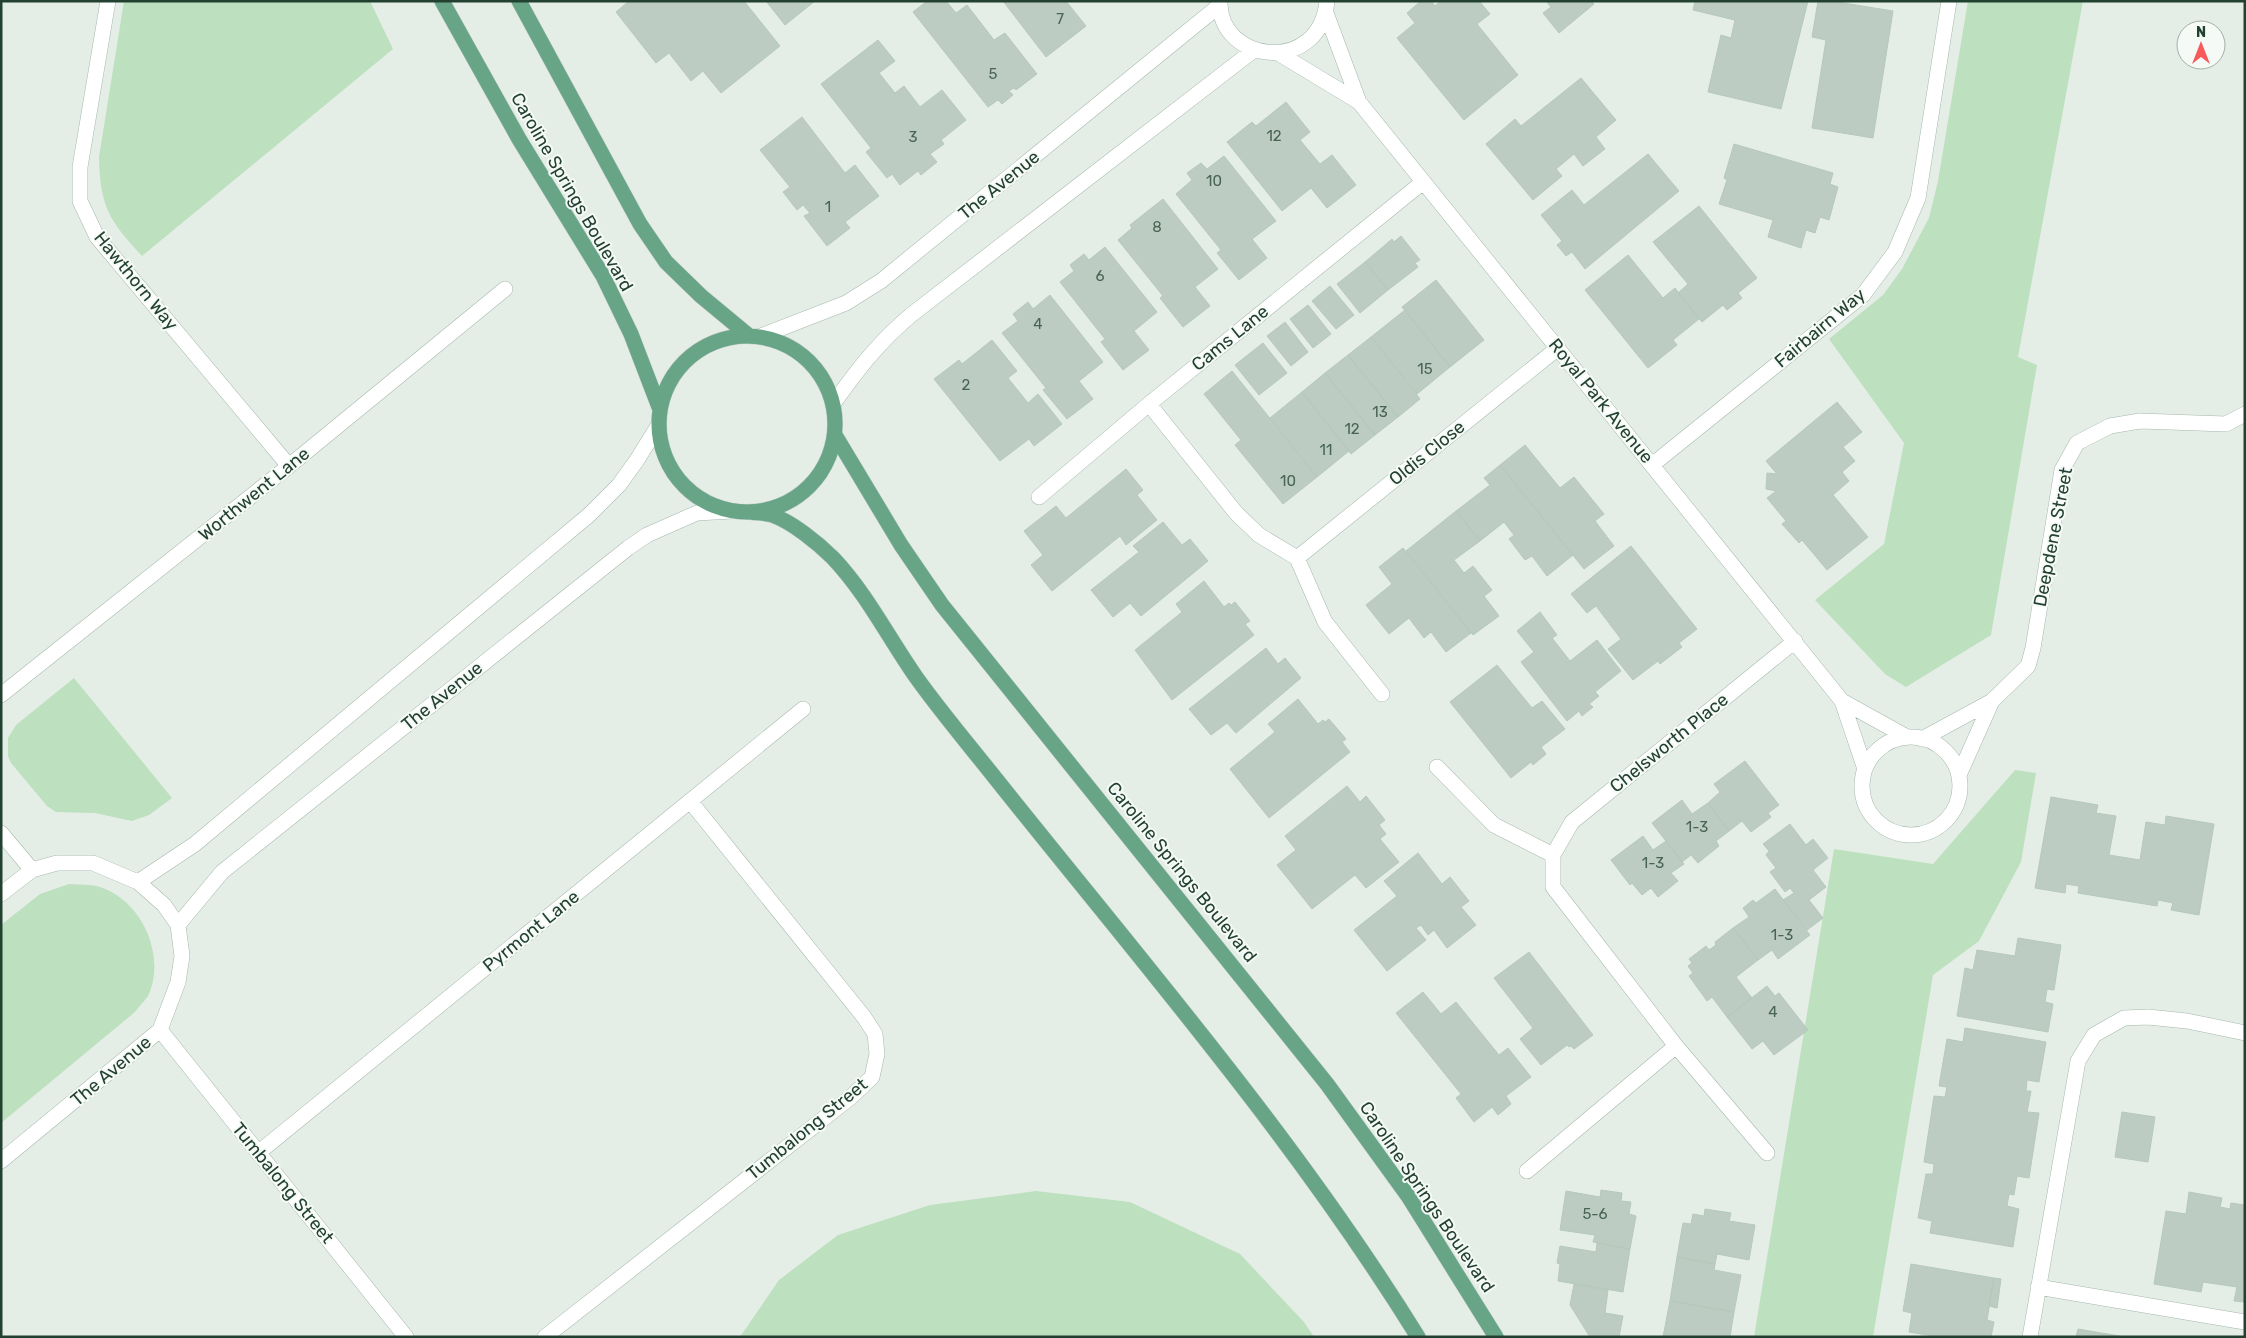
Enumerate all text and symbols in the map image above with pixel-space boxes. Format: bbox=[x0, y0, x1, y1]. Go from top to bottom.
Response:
house number: 7 bbox=[1056, 10, 1064, 28]
north arrow bbox=[2176, 20, 2226, 70]
text: N bbox=[2196, 24, 2206, 41]
house number: 5 bbox=[989, 65, 998, 83]
street label: Caroline Springs Boulevard bbox=[506, 89, 638, 295]
house number: 12 bbox=[1266, 127, 1282, 145]
house number: 3 bbox=[908, 128, 918, 146]
street label: The Avenue bbox=[954, 146, 1044, 224]
house number: 10 bbox=[1206, 172, 1222, 190]
house number: 1 bbox=[825, 198, 831, 216]
house number: 8 bbox=[1152, 218, 1162, 236]
street label: Hawthorn Way bbox=[89, 227, 183, 335]
house number: 6 bbox=[1095, 267, 1105, 285]
street label: Fairbairn Way bbox=[1770, 284, 1870, 372]
street label: Cams Lane bbox=[1187, 300, 1273, 376]
house number: 4 bbox=[1033, 315, 1043, 333]
street label: Royal Park Avenue bbox=[1544, 334, 1658, 468]
house number: 15 bbox=[1417, 360, 1433, 378]
house number: 2 bbox=[962, 376, 971, 394]
house number: 13 bbox=[1372, 403, 1388, 421]
street label: Oldis Close bbox=[1385, 416, 1469, 490]
house number: 12 bbox=[1344, 420, 1360, 438]
house number: 11 bbox=[1320, 441, 1332, 459]
street label: Worthwent Lane bbox=[194, 442, 314, 546]
street label: Deepdene Street bbox=[2029, 465, 2077, 609]
house number: 10 bbox=[1280, 472, 1296, 490]
street label: The Avenue bbox=[397, 657, 487, 735]
street label: Chelsworth Place bbox=[1605, 689, 1733, 797]
street label: Caroline Springs Boulevard bbox=[1102, 777, 1262, 967]
house number: 1-3 bbox=[1686, 818, 1708, 836]
house number: 1-3 bbox=[1642, 854, 1664, 872]
street label: Pyrmont Lane bbox=[478, 885, 584, 977]
house number: 1-3 bbox=[1771, 926, 1793, 944]
house number: 4 bbox=[1768, 1003, 1778, 1021]
street label: The Avenue bbox=[66, 1031, 156, 1111]
street label: Tumbalong Street bbox=[742, 1073, 872, 1185]
street label: Caroline Springs Boulevard bbox=[1355, 1097, 1499, 1297]
street label: Tumbalong Street bbox=[227, 1118, 339, 1248]
house number: 5-6 bbox=[1582, 1205, 1608, 1223]

